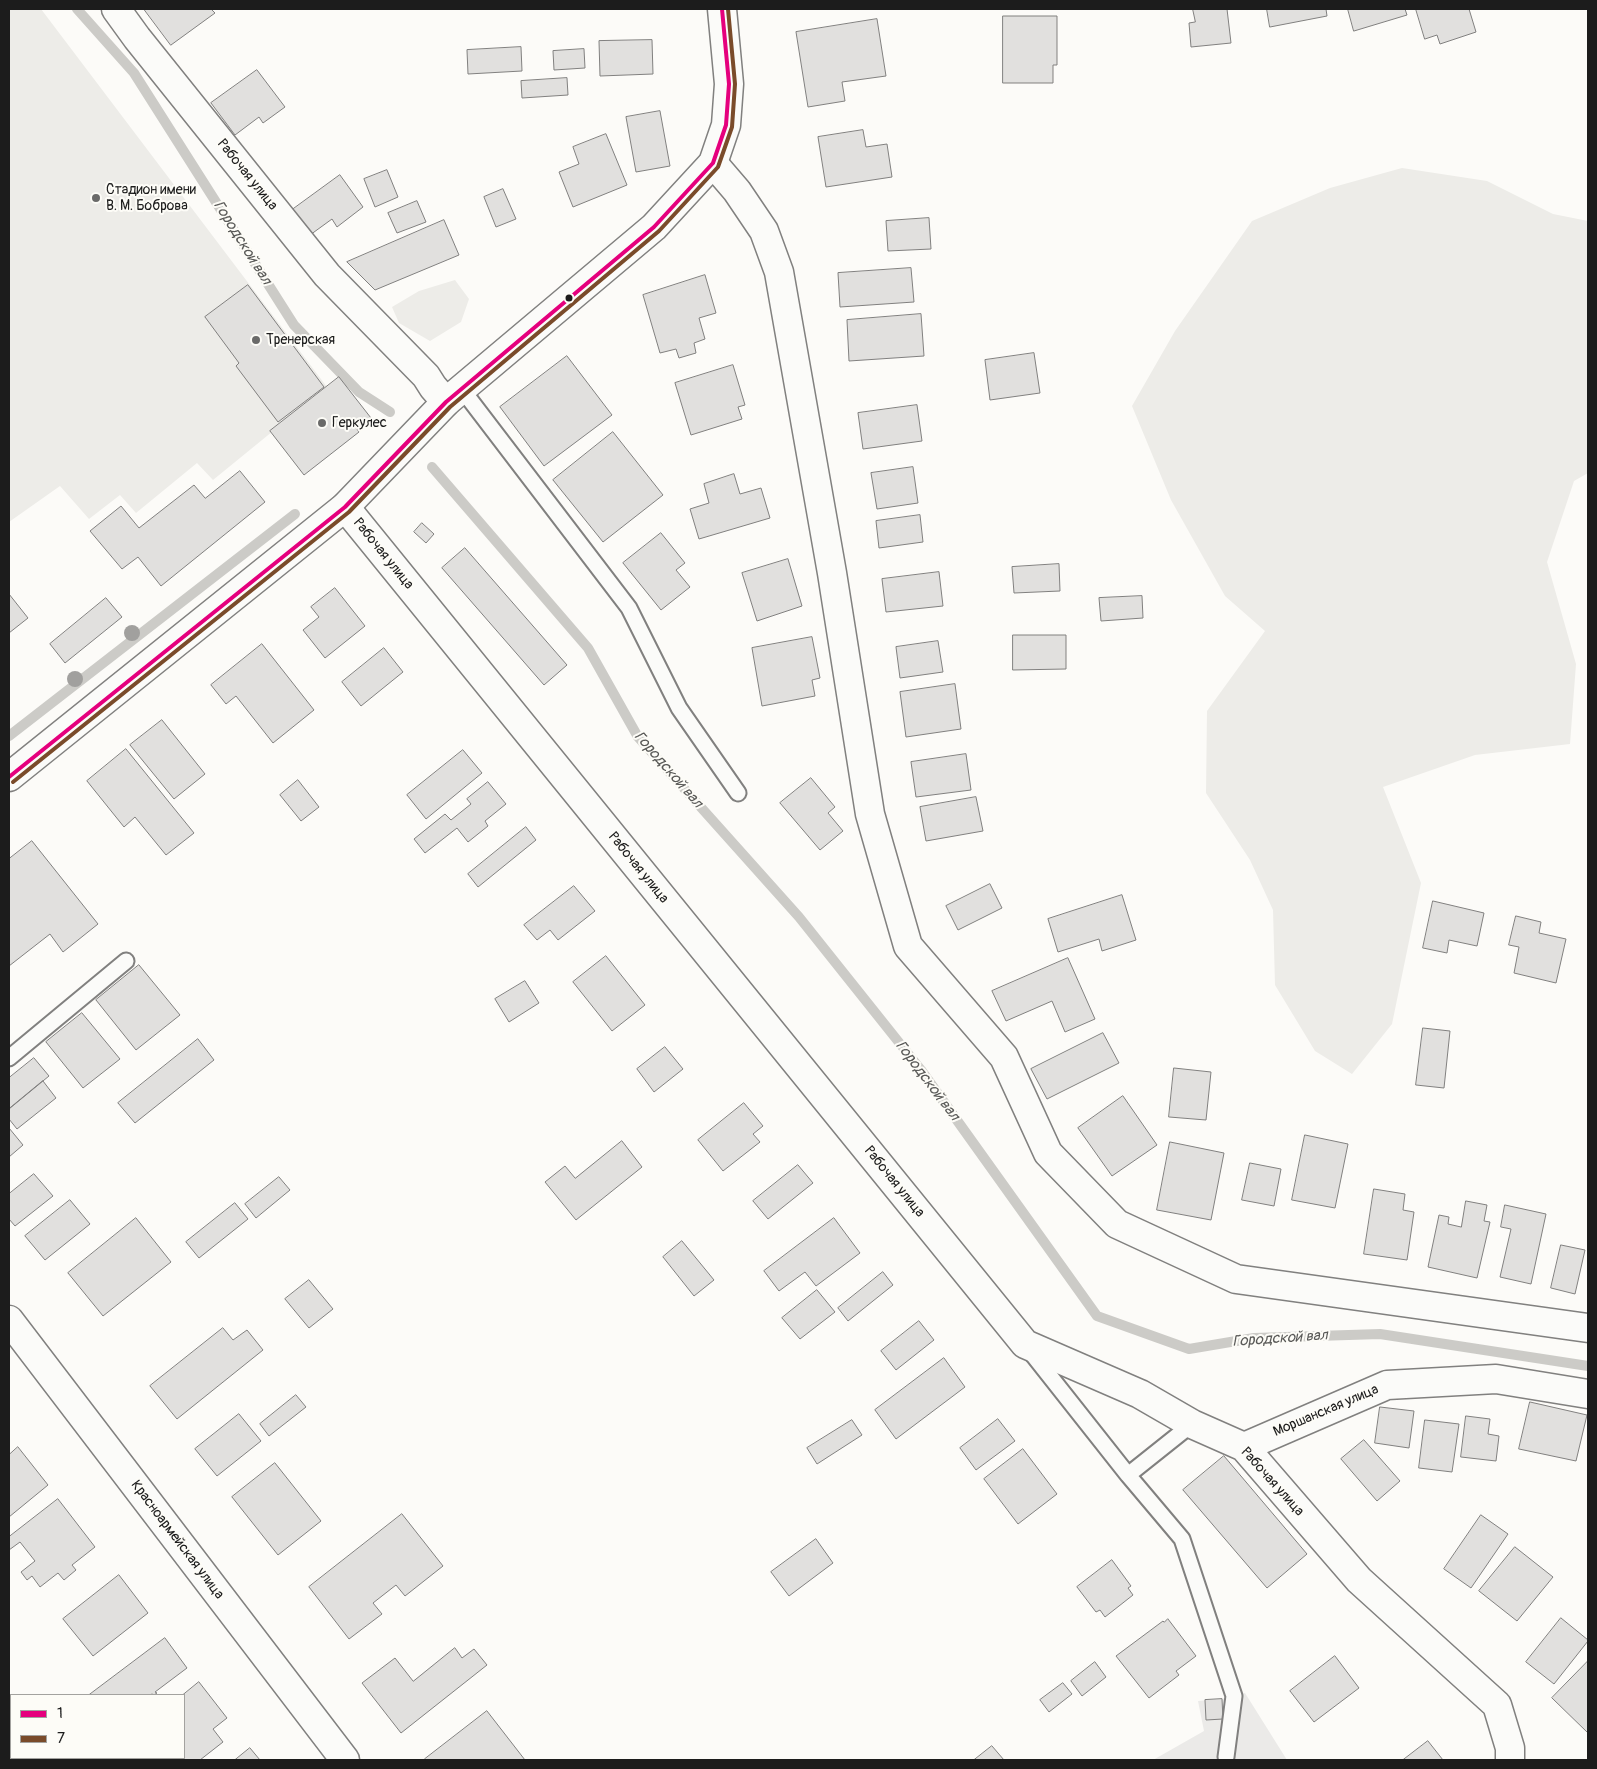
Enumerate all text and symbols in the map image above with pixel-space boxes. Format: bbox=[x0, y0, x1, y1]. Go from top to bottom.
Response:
street label: Рабочая улица bbox=[213, 136, 281, 214]
place label: Стадион имени В. М. Боброва bbox=[106, 182, 196, 214]
marker: Стадион имени В. М. Боброва bbox=[90, 192, 102, 204]
water label: Городской вал bbox=[209, 198, 275, 288]
unlabelled marker bbox=[564, 293, 574, 303]
place label: Тренерская bbox=[266, 332, 335, 348]
marker: Тренерская bbox=[250, 334, 262, 346]
place label: Геркулес bbox=[332, 415, 387, 431]
marker: Геркулес bbox=[316, 417, 328, 429]
street label: Рабочая улица bbox=[349, 515, 417, 593]
water label: Городской вал bbox=[630, 728, 706, 812]
street label: Рабочая улица bbox=[604, 829, 672, 907]
water label: Городской вал bbox=[891, 1037, 963, 1125]
street label: Рабочая улица bbox=[860, 1143, 928, 1221]
water label: Городской вал bbox=[1232, 1327, 1328, 1351]
street label: Моршанская улица bbox=[1271, 1381, 1381, 1441]
street label: Рабочая улица bbox=[1237, 1444, 1307, 1520]
street label: Красноармейская улица bbox=[127, 1477, 227, 1603]
legend bbox=[10, 1694, 185, 1759]
text: 1 bbox=[57, 1704, 63, 1723]
text: 7 bbox=[57, 1729, 65, 1748]

